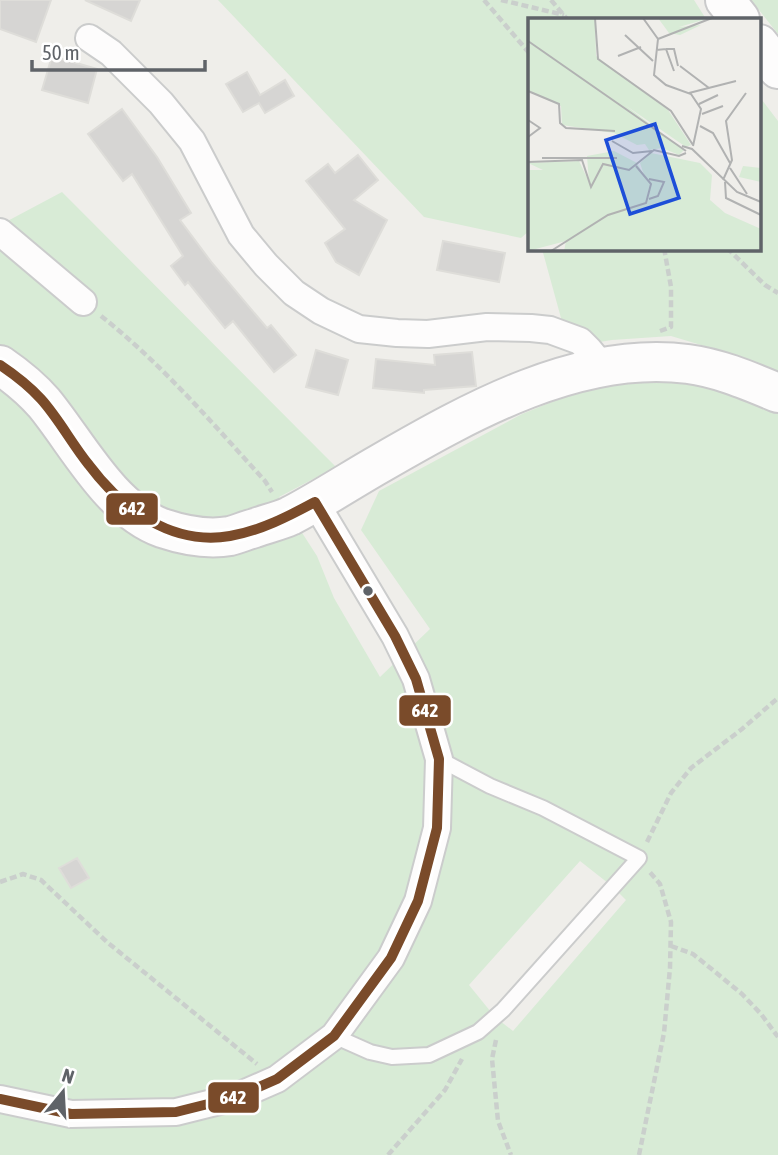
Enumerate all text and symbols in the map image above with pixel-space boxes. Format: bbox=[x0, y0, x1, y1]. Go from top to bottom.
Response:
inset map bbox=[528, 18, 760, 250]
scale bar bbox=[32, 28, 205, 72]
text: 50 m bbox=[42, 40, 80, 64]
line badge: 642 bbox=[105, 492, 159, 526]
text: 642 bbox=[119, 497, 145, 519]
unlabelled marker bbox=[361, 584, 375, 598]
line badge: 642 bbox=[398, 694, 452, 727]
text: 642 bbox=[412, 699, 438, 721]
north arrow bbox=[28, 1057, 98, 1127]
text: N bbox=[60, 1064, 77, 1088]
line badge: 642 bbox=[207, 1081, 260, 1114]
text: 642 bbox=[220, 1086, 246, 1108]

